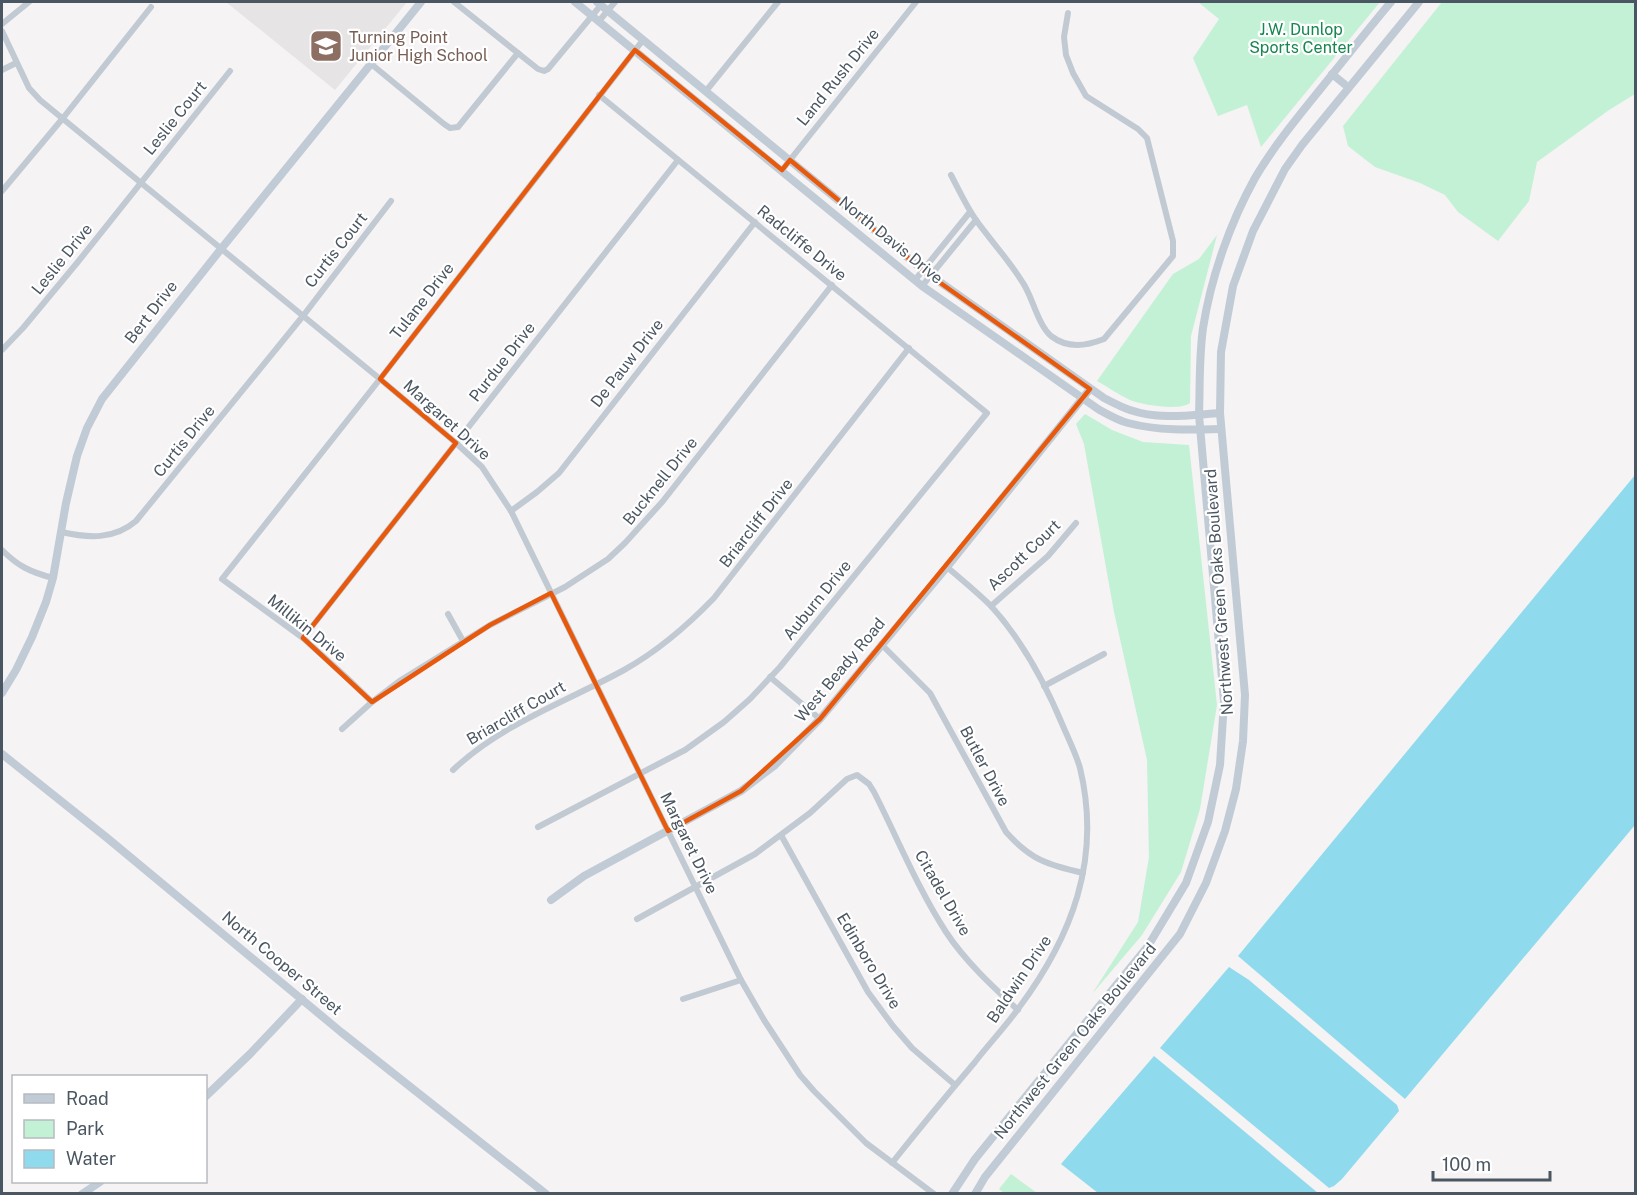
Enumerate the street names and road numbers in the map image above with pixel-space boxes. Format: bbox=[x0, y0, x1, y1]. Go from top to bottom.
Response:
street label: Land Rush Drive bbox=[793, 24, 883, 130]
street label: Leslie Court bbox=[140, 77, 210, 159]
street label: North Davis Drive bbox=[835, 192, 947, 288]
street label: Radcliffe Drive bbox=[753, 201, 851, 285]
street label: Curtis Court bbox=[301, 209, 371, 291]
street label: Leslie Drive bbox=[28, 220, 96, 298]
street label: Tulane Drive bbox=[386, 259, 458, 343]
street label: Bert Drive bbox=[121, 277, 181, 347]
street label: De Pauw Drive bbox=[587, 315, 667, 411]
street label: Purdue Drive bbox=[465, 318, 539, 406]
street label: Margaret Drive bbox=[399, 376, 495, 464]
street label: Curtis Drive bbox=[149, 401, 219, 481]
street label: Bucknell Drive bbox=[619, 433, 701, 529]
street label: Northwest Green Oaks Boulevard bbox=[1201, 468, 1237, 716]
street label: Briarcliff Drive bbox=[715, 475, 797, 571]
street label: Ascott Court bbox=[984, 516, 1064, 594]
street label: Auburn Drive bbox=[779, 556, 855, 644]
street label: Millikin Drive bbox=[264, 590, 350, 666]
street label: West Beady Road bbox=[791, 614, 889, 726]
street label: Briarcliff Court bbox=[463, 677, 569, 749]
street label: Butler Drive bbox=[956, 723, 1014, 809]
street label: Margaret Drive bbox=[656, 789, 722, 897]
street label: Citadel Drive bbox=[911, 847, 975, 939]
street label: North Cooper Street bbox=[218, 907, 346, 1019]
street label: Edinboro Drive bbox=[833, 910, 905, 1012]
street label: Baldwin Drive bbox=[983, 932, 1055, 1026]
street label: Northwest Green Oaks Boulevard bbox=[990, 939, 1160, 1143]

